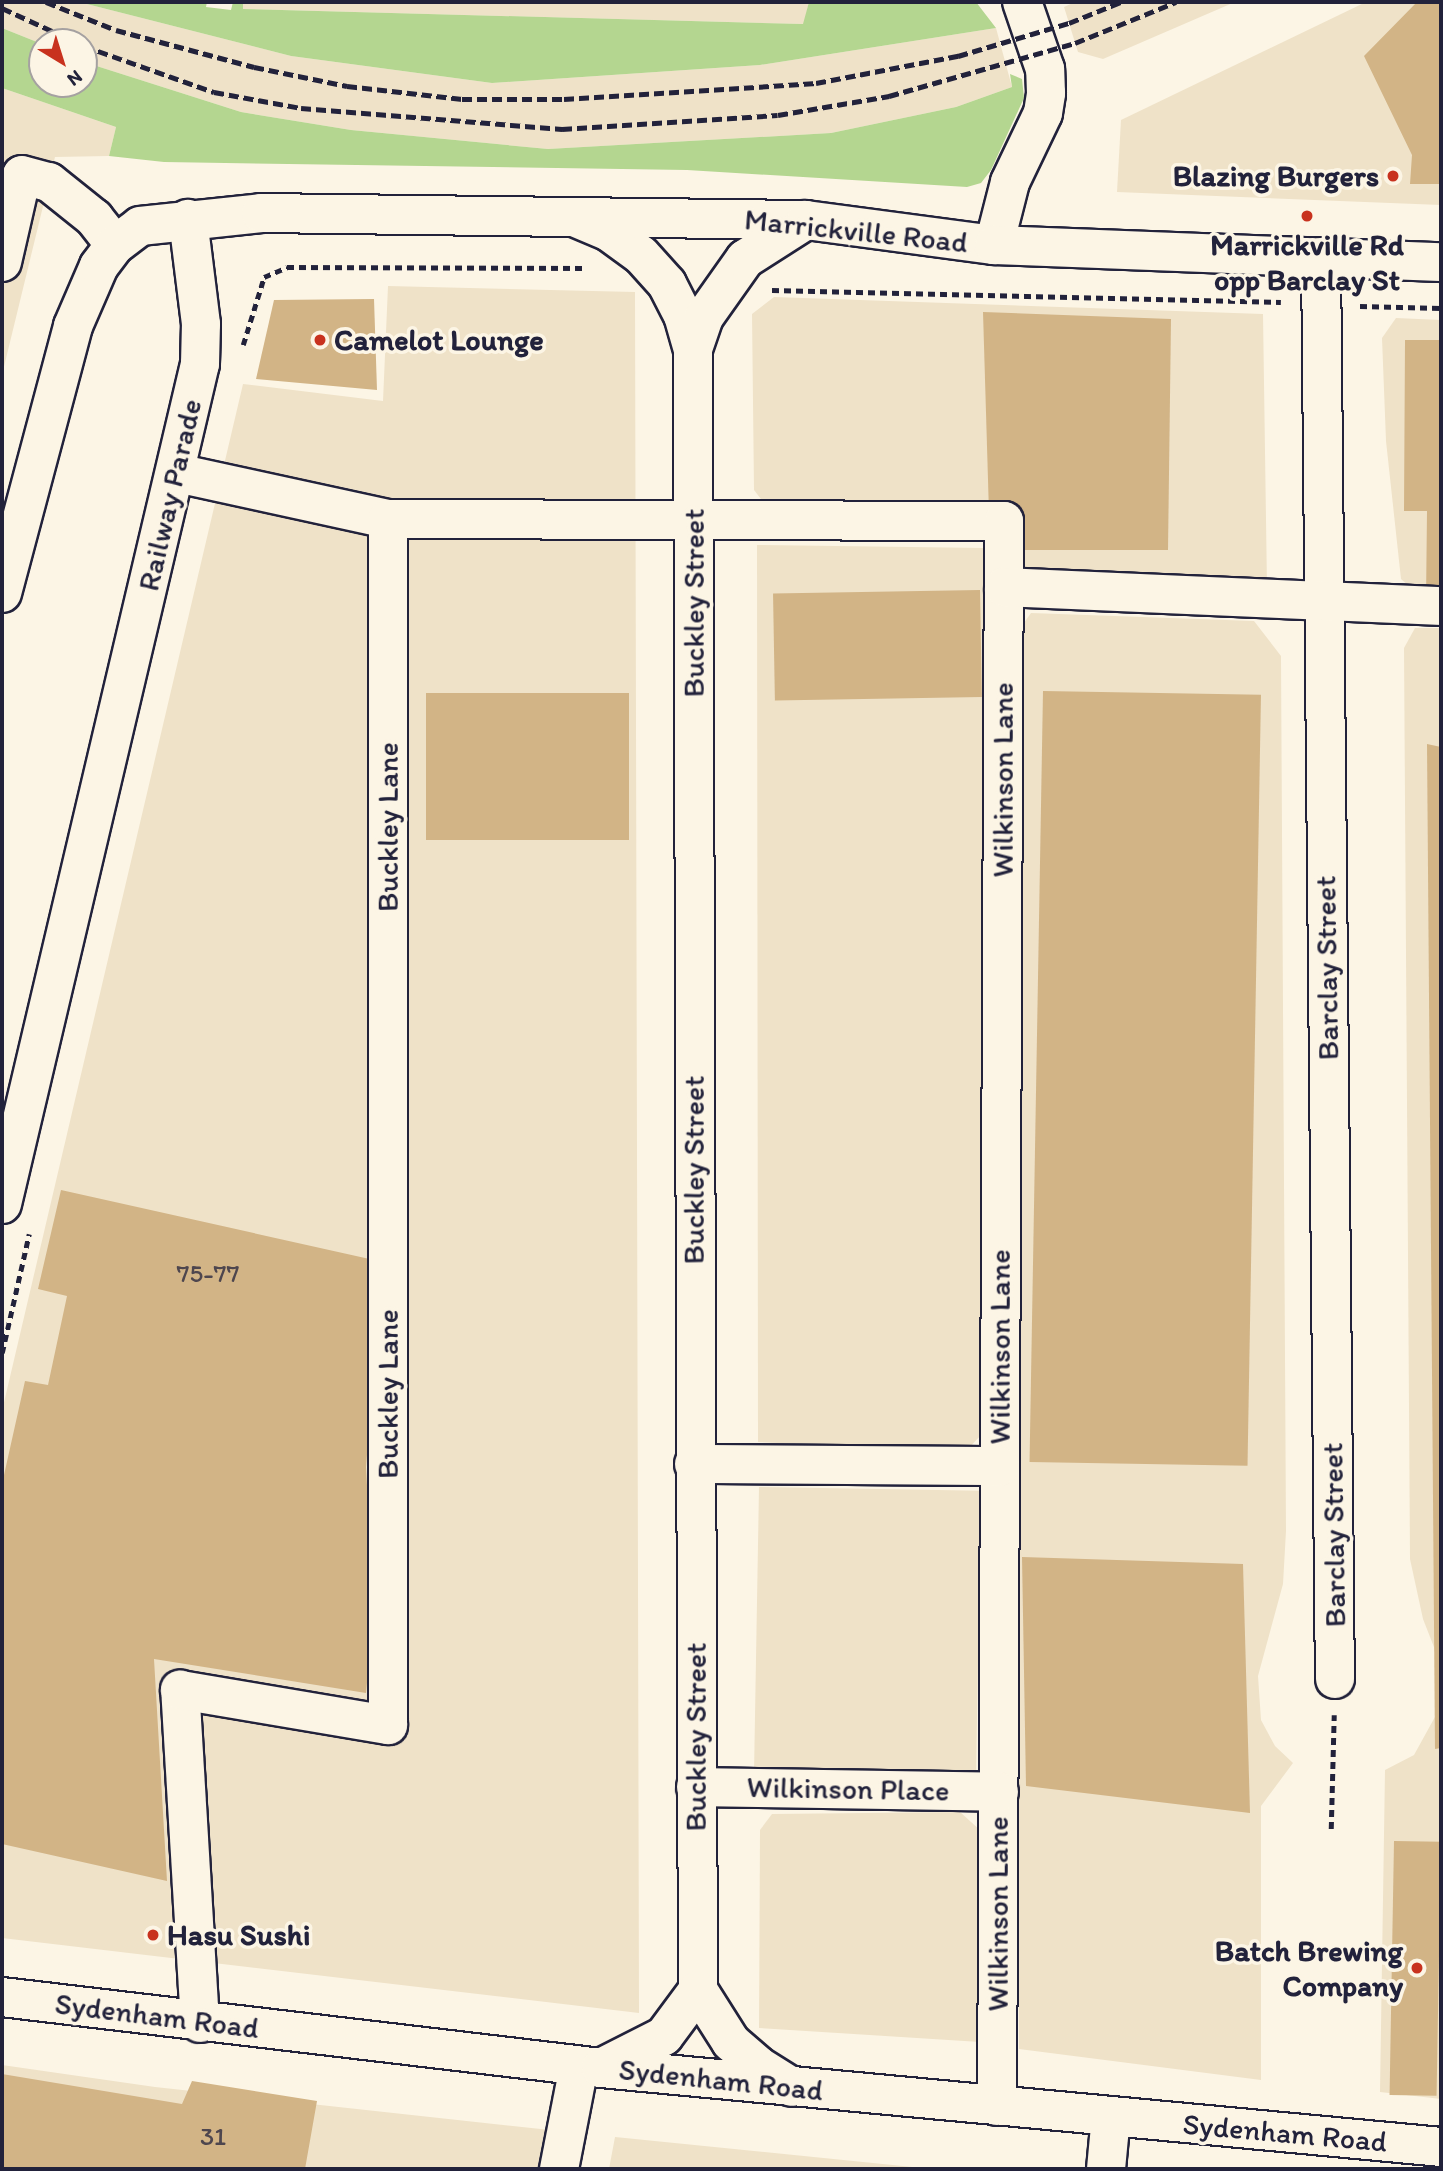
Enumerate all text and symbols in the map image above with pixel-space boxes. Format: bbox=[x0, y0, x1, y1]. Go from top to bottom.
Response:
north arrow bbox=[28, 28, 98, 98]
text: N bbox=[63, 65, 87, 91]
place label: Blazing Burgers bbox=[1172, 158, 1379, 194]
marker: Blazing Burgers bbox=[1385, 168, 1401, 184]
street label: Marrickville Road bbox=[743, 201, 969, 261]
marker: Marrickville Rd opp Barclay St bbox=[1299, 208, 1315, 224]
place label: Marrickville Rd opp Barclay St bbox=[1210, 227, 1404, 298]
place label: Camelot Lounge bbox=[334, 322, 544, 358]
marker: Camelot Lounge bbox=[312, 332, 328, 348]
street label: Railway Parade bbox=[130, 396, 210, 594]
street label: Buckley Street bbox=[676, 509, 712, 697]
street label: Wilkinson Lane bbox=[985, 682, 1021, 878]
street label: Buckley Lane bbox=[370, 742, 406, 912]
street label: Barclay Street bbox=[1307, 876, 1347, 1060]
street label: Buckley Street bbox=[676, 1076, 712, 1264]
street label: Wilkinson Lane bbox=[982, 1249, 1018, 1445]
house number: 75-77 bbox=[177, 1258, 239, 1290]
street label: Buckley Lane bbox=[370, 1309, 406, 1479]
street label: Barclay Street bbox=[1314, 1443, 1354, 1627]
street label: Buckley Street bbox=[678, 1643, 714, 1831]
street label: Wilkinson Place bbox=[747, 1769, 949, 1809]
street label: Wilkinson Lane bbox=[980, 1816, 1016, 2012]
place label: Hasu Sushi bbox=[167, 1917, 310, 1953]
marker: Hasu Sushi bbox=[145, 1927, 161, 1943]
place label: Batch Brewing Company bbox=[1214, 1933, 1403, 2004]
marker: Batch Brewing Company bbox=[1409, 1960, 1425, 1976]
street label: Sydenham Road bbox=[53, 1986, 261, 2046]
street label: Sydenham Road bbox=[617, 2051, 825, 2109]
street label: Sydenham Road bbox=[1182, 2106, 1388, 2160]
house number: 31 bbox=[200, 2121, 226, 2153]

